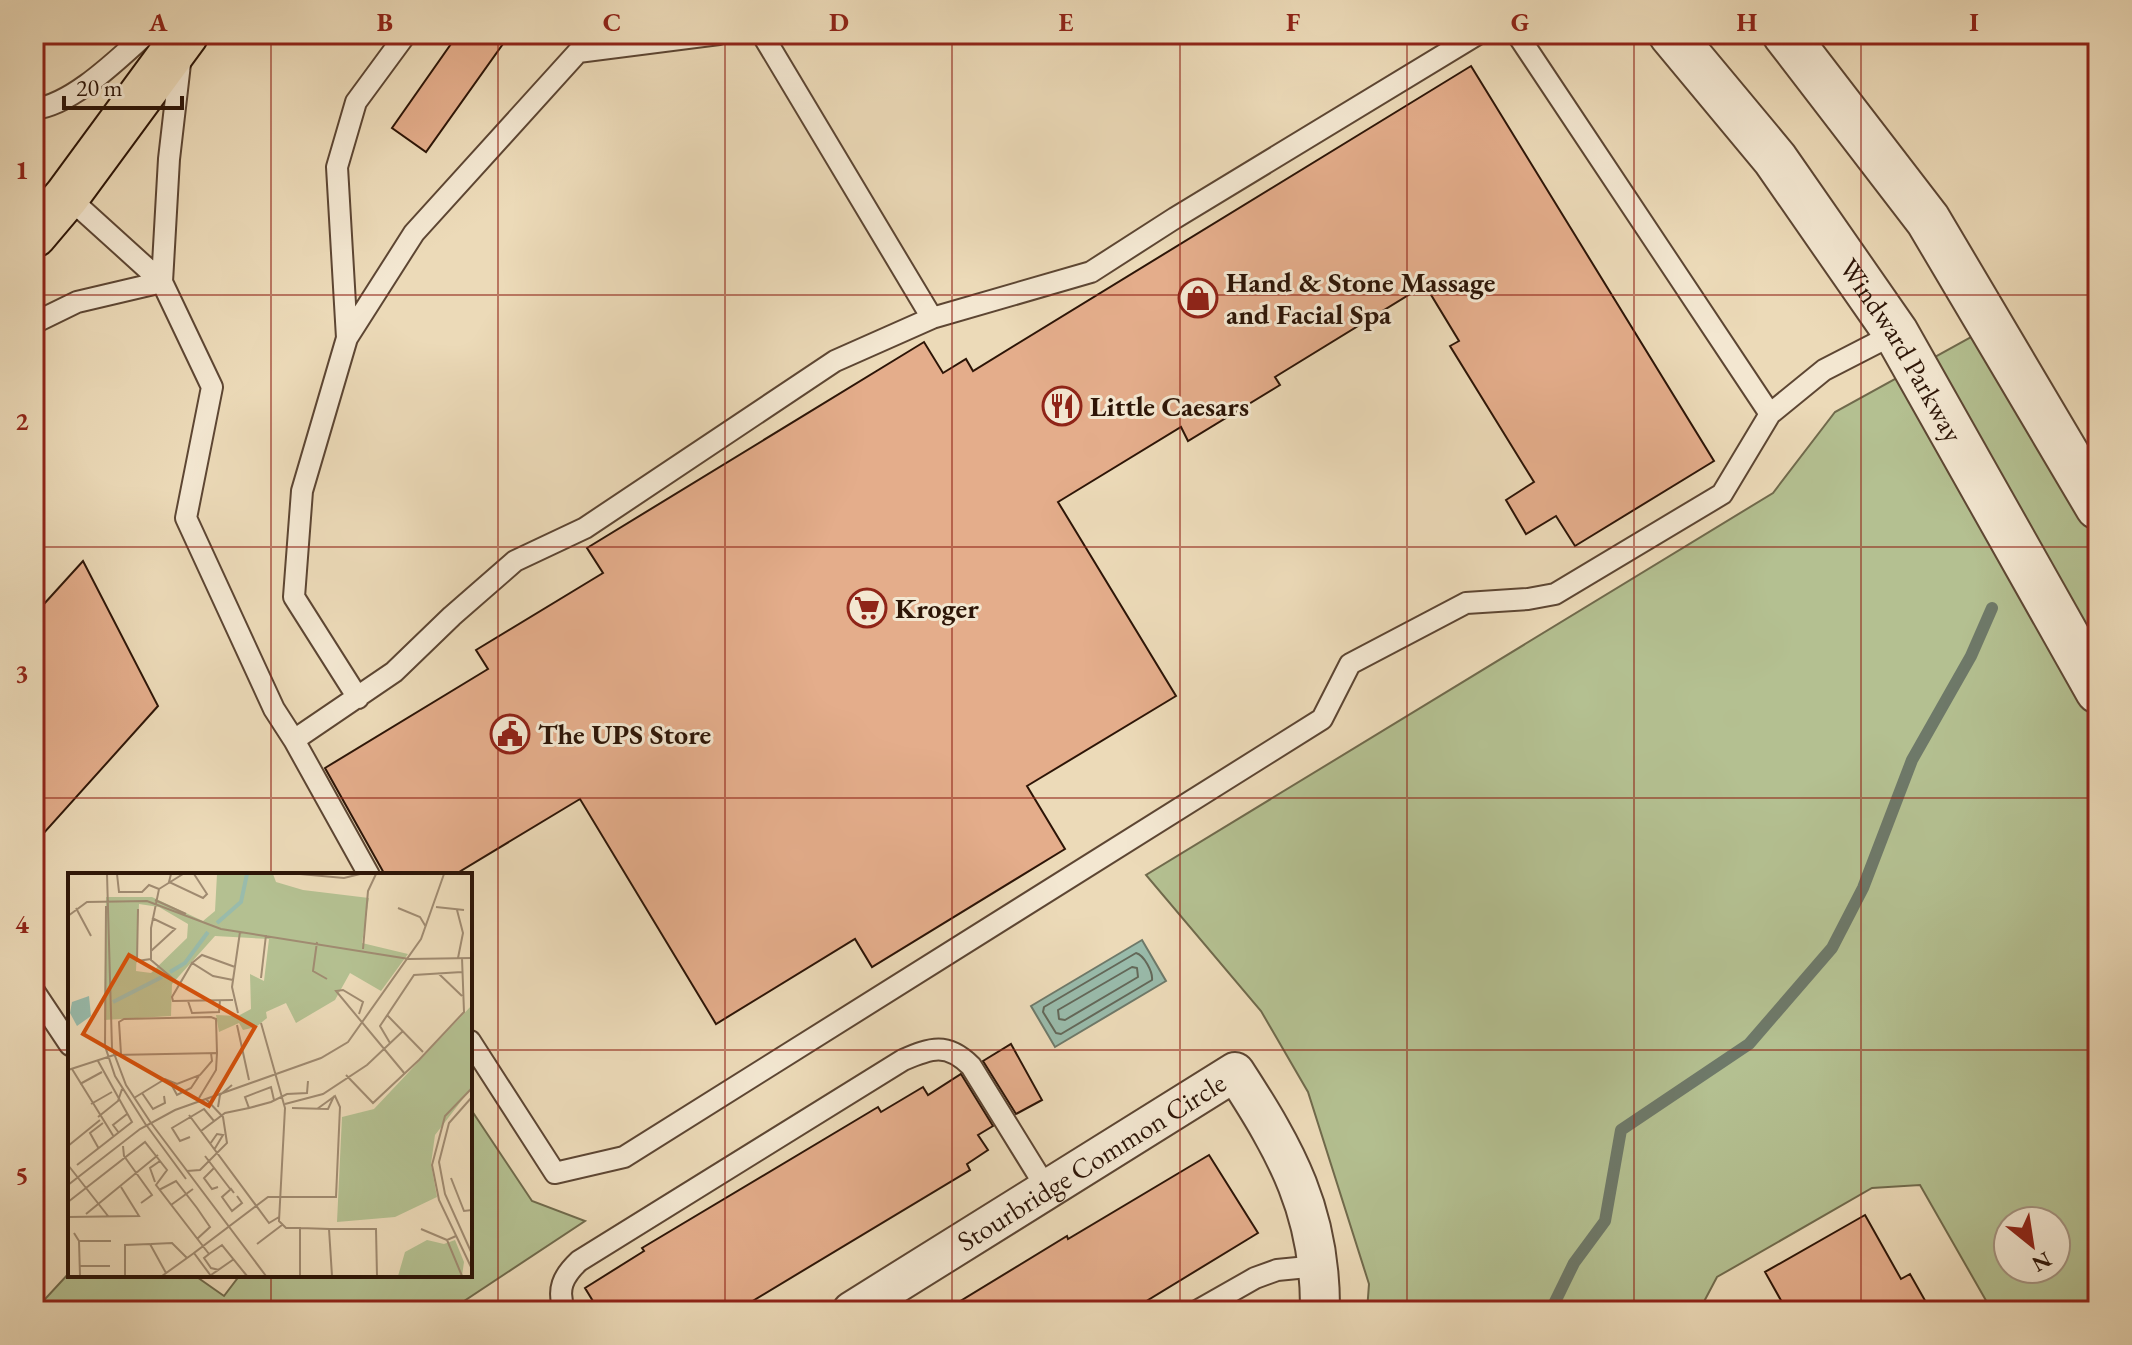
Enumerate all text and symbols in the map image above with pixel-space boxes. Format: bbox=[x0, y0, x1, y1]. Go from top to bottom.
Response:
text: A bbox=[148, 5, 168, 39]
text: B bbox=[377, 5, 393, 39]
text: C bbox=[603, 5, 621, 39]
text: D bbox=[829, 5, 849, 39]
text: E bbox=[1059, 5, 1074, 39]
text: F bbox=[1286, 5, 1300, 39]
text: G bbox=[1511, 5, 1530, 39]
text: H bbox=[1737, 5, 1758, 39]
text: I bbox=[1969, 5, 1979, 39]
scale bar bbox=[64, 60, 182, 110]
text: 20 m bbox=[76, 72, 123, 103]
text: 1 bbox=[15, 153, 29, 187]
street label: Windward Parkway bbox=[1831, 251, 1972, 449]
place label: Hand & Stone Massage and Facial Spa bbox=[1226, 264, 1496, 332]
shop icon: Hand & Stone Massage and Facial Spa bbox=[1177, 277, 1219, 319]
restaurant icon: Little Caesars bbox=[1041, 385, 1083, 427]
place label: Little Caesars bbox=[1090, 388, 1249, 424]
text: 2 bbox=[15, 404, 29, 438]
supermarket icon: Kroger bbox=[846, 587, 888, 629]
place label: Kroger bbox=[895, 590, 979, 626]
text: 3 bbox=[15, 656, 29, 690]
public building icon: The UPS Store bbox=[489, 713, 531, 755]
place label: The UPS Store bbox=[538, 716, 711, 752]
inset map bbox=[68, 873, 472, 1277]
text: 4 bbox=[15, 907, 29, 941]
street label: Stourbridge Common Circle bbox=[950, 1064, 1232, 1259]
text: 5 bbox=[15, 1158, 29, 1192]
north arrow bbox=[1992, 1205, 2072, 1285]
text: N bbox=[2027, 1245, 2057, 1279]

